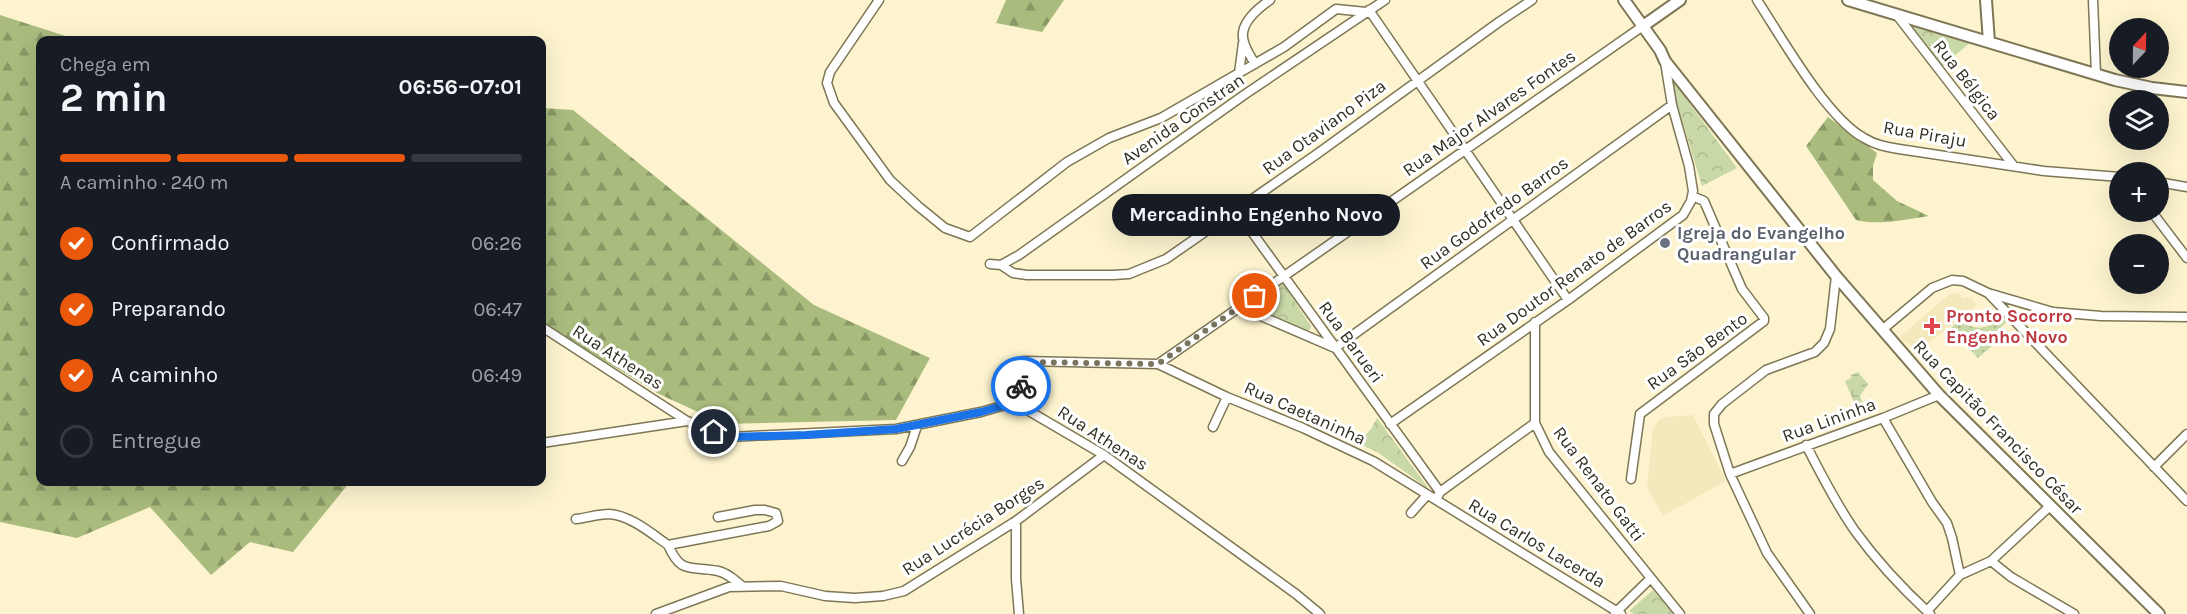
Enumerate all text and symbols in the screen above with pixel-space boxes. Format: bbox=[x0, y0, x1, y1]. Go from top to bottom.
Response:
north arrow bbox=[2109, 18, 2169, 78]
map controls bbox=[2109, 18, 2169, 294]
street label: Rua Bélgica bbox=[1929, 35, 2005, 125]
street label: Rua Major Alvares Fontes bbox=[1398, 45, 1580, 181]
text: Chega em bbox=[60, 53, 151, 76]
street label: Avenida Constran bbox=[1117, 69, 1249, 169]
text: 06:56–07:01 bbox=[399, 74, 522, 100]
text: 2 min bbox=[60, 75, 168, 121]
street label: Rua Otaviano Piza bbox=[1258, 75, 1390, 179]
button: layers bbox=[2109, 90, 2169, 150]
street label: Rua Piraju bbox=[1882, 116, 1968, 152]
street label: Rua Godofredo Barros bbox=[1415, 152, 1573, 274]
button: + bbox=[2109, 162, 2169, 222]
text: A caminho · 240 m bbox=[60, 171, 228, 194]
callout: Mercadinho Engenho Novo bbox=[1111, 194, 1399, 236]
street label: Rua Doutor Renato de Barros bbox=[1472, 195, 1676, 351]
text: Mercadinho Engenho Novo bbox=[1129, 203, 1383, 226]
place label: Igreja do Evangelho Quadrangular bbox=[1677, 222, 1845, 265]
icon: check bbox=[60, 227, 93, 260]
text: Confirmado bbox=[111, 230, 230, 256]
text: 06:26 bbox=[471, 232, 522, 255]
button: − bbox=[2109, 234, 2169, 294]
marker: Igreja do Evangelho Quadrangular bbox=[1658, 236, 1672, 250]
pin bbox=[1229, 270, 1280, 321]
icon: bag bbox=[1238, 279, 1271, 312]
icon: check bbox=[60, 293, 93, 326]
text: Preparando bbox=[111, 296, 226, 322]
street label: Rua Barueri bbox=[1314, 297, 1388, 387]
text: 06:47 bbox=[474, 298, 522, 321]
place label: Pronto Socorro Engenho Novo bbox=[1946, 305, 2072, 348]
street label: Rua São Bento bbox=[1642, 307, 1752, 395]
marker: Pronto Socorro Engenho Novo bbox=[1923, 317, 1941, 335]
street label: Rua Athenas bbox=[569, 320, 667, 394]
street label: Rua Capitão Francisco César bbox=[1909, 335, 2088, 519]
courier bbox=[991, 356, 1051, 416]
icon: check bbox=[60, 359, 93, 392]
text: A caminho bbox=[111, 362, 218, 388]
text: 06:49 bbox=[471, 364, 522, 387]
icon: bike bbox=[1005, 370, 1038, 403]
street label: Rua Caetaninha bbox=[1241, 376, 1369, 450]
street label: Rua Lininha bbox=[1779, 393, 1879, 447]
street label: Rua Athenas bbox=[1054, 401, 1152, 475]
pin bbox=[688, 406, 739, 457]
icon: home bbox=[697, 415, 730, 448]
street label: Rua Renato Gatti bbox=[1549, 422, 1649, 546]
text: Entregue bbox=[111, 428, 201, 454]
street label: Rua Lucrécia Borges bbox=[898, 472, 1048, 580]
street label: Rua Carlos Lacerda bbox=[1464, 493, 1610, 593]

